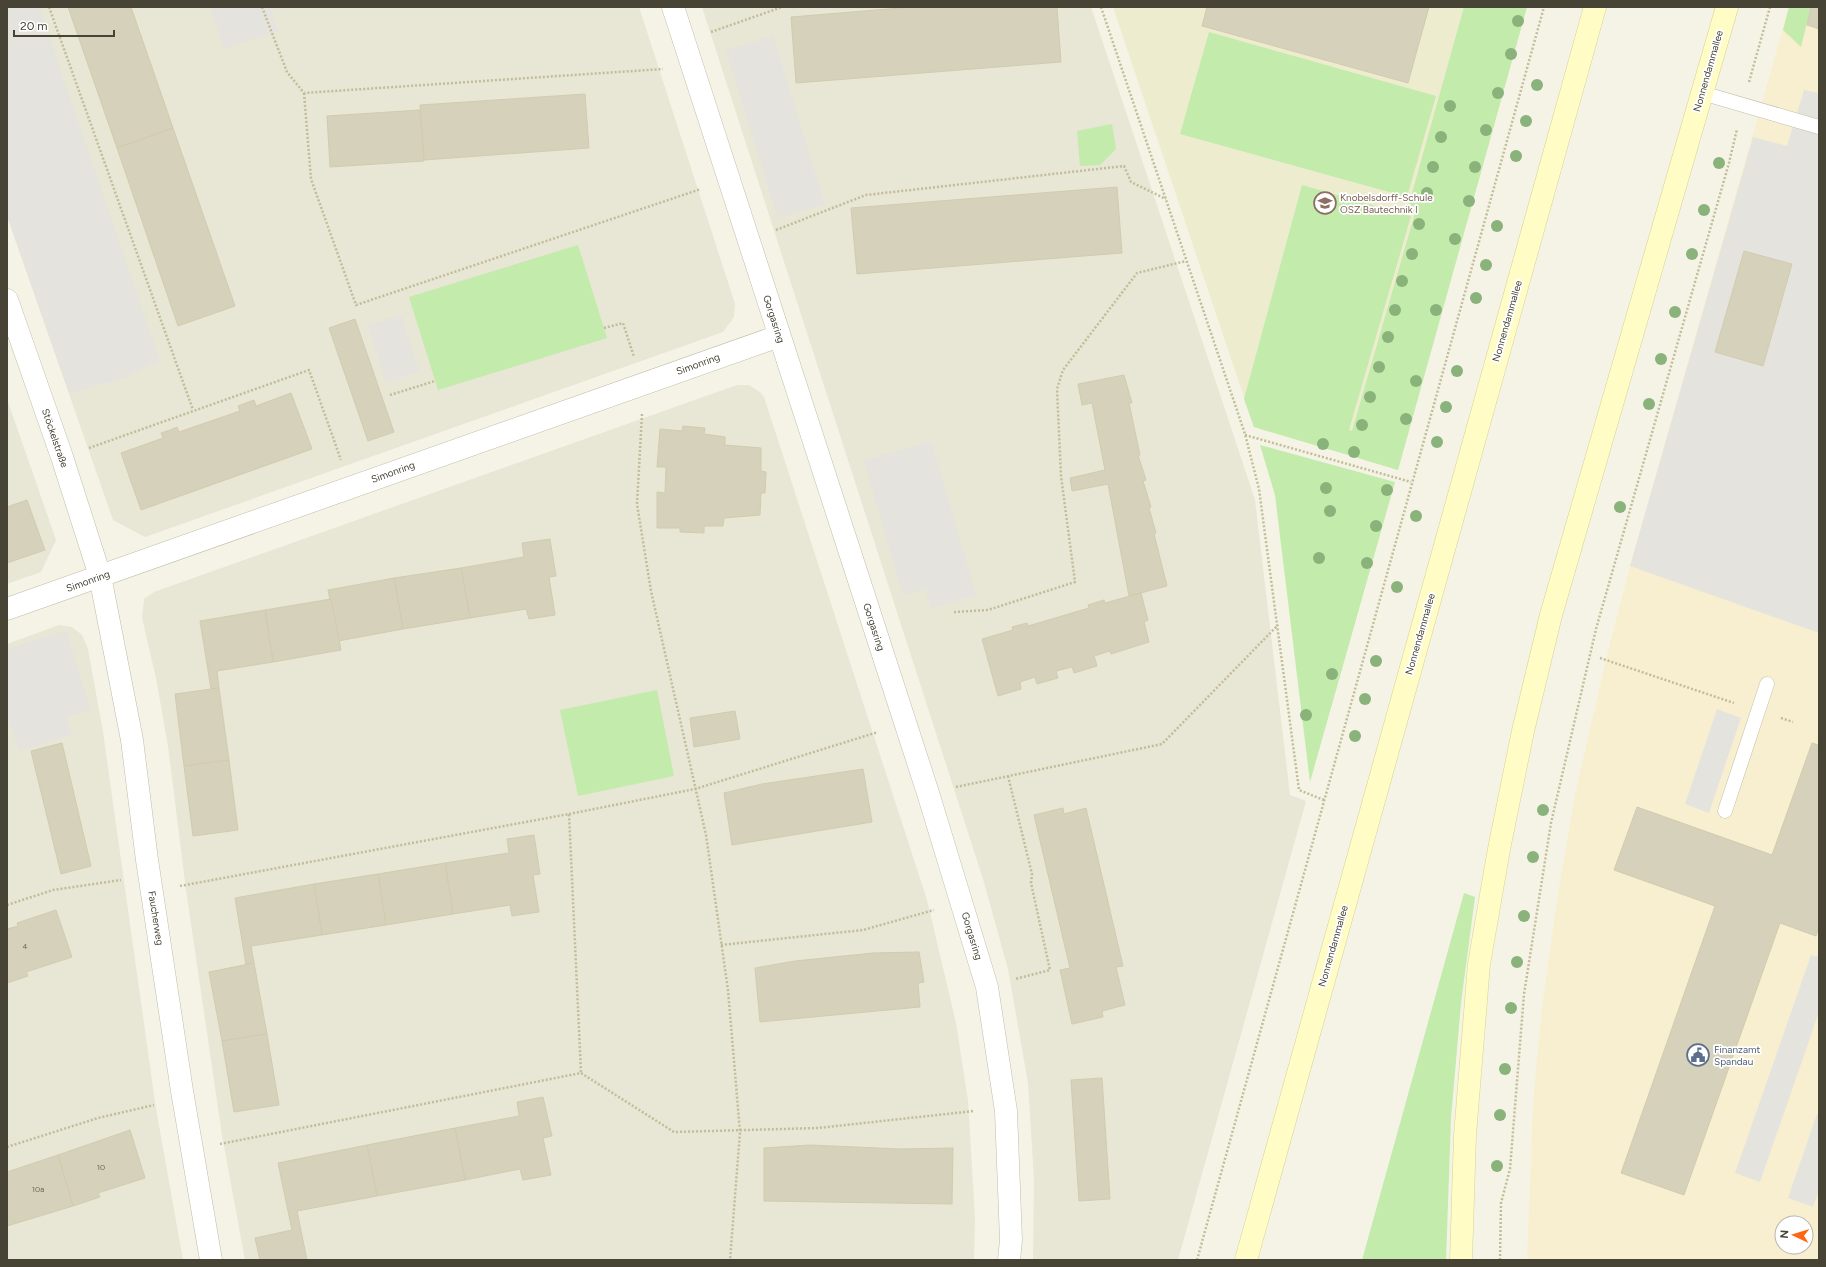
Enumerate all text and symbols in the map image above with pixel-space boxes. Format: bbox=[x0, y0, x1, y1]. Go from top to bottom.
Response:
scale bar bbox=[14, 12, 114, 38]
text: 20 m bbox=[20, 19, 48, 33]
street label: Nonnendammallee bbox=[1690, 28, 1726, 113]
school or university icon: Knobelsdorff-Schule OSZ Bautechnik I bbox=[1312, 190, 1338, 216]
place label: Knobelsdorff-Schule OSZ Bautechnik I bbox=[1340, 191, 1433, 216]
street label: Nonnendammallee bbox=[1489, 278, 1525, 363]
street label: Gorgasring bbox=[760, 293, 788, 345]
street label: Simonring bbox=[674, 350, 722, 378]
street label: Stöckelstraße bbox=[39, 407, 71, 470]
street label: Simonring bbox=[369, 458, 417, 486]
street label: Simonring bbox=[64, 567, 112, 595]
street label: Nonnendammallee bbox=[1402, 591, 1438, 676]
street label: Gorgasring bbox=[860, 601, 888, 653]
street label: Faucherweg bbox=[145, 890, 167, 946]
street label: Nonnendammallee bbox=[1315, 903, 1351, 988]
street label: Gorgasring bbox=[959, 910, 985, 962]
house number: 4 bbox=[23, 941, 28, 951]
public building icon: Finanzamt Spandau bbox=[1685, 1042, 1711, 1068]
place label: Finanzamt Spandau bbox=[1714, 1043, 1761, 1068]
house number: 10 bbox=[97, 1162, 105, 1172]
house number: 10a bbox=[32, 1184, 44, 1194]
north arrow bbox=[1774, 1215, 1814, 1255]
text: N bbox=[1778, 1230, 1791, 1239]

